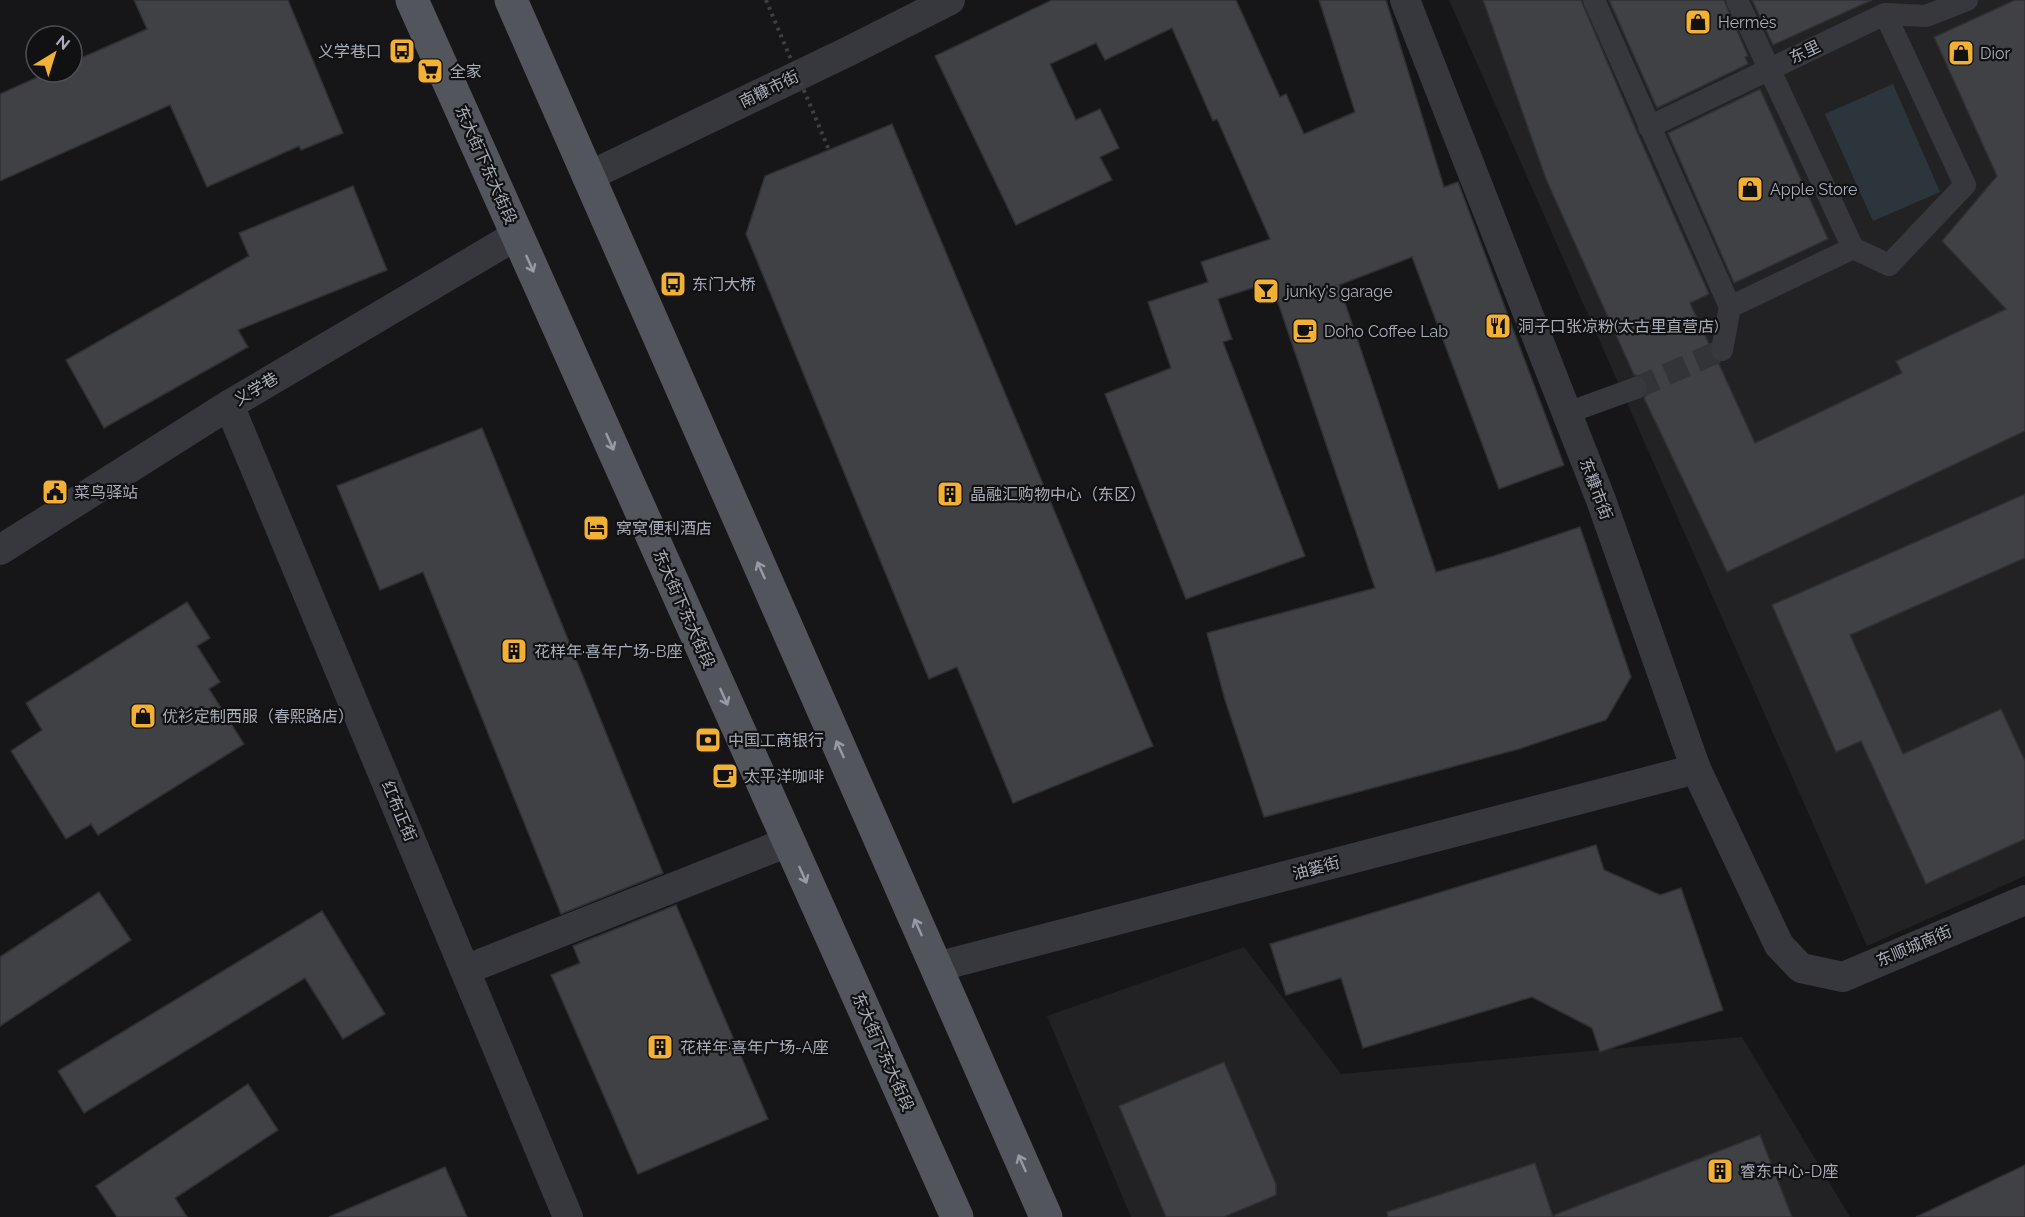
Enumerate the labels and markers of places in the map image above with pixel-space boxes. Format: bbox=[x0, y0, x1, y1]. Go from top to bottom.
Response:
shop icon: Hermès bbox=[1683, 7, 1713, 37]
place label: Hermès bbox=[1718, 13, 1777, 32]
bus stop icon: 义学巷口 bbox=[387, 36, 417, 66]
shop icon: Dior bbox=[1946, 38, 1976, 68]
place label: 义学巷口 bbox=[318, 42, 382, 61]
place label: Dior bbox=[1980, 44, 2010, 63]
supermarket icon: 全家 bbox=[415, 56, 445, 86]
place label: 全家 bbox=[450, 62, 482, 81]
shop icon: Apple Store bbox=[1735, 174, 1765, 204]
place label: Apple Store bbox=[1770, 180, 1857, 199]
bus stop icon: 东门大桥 bbox=[658, 269, 688, 299]
place label: 东门大桥 bbox=[692, 275, 756, 294]
bar icon: junky's garage bbox=[1251, 276, 1281, 306]
place label: junky's garage bbox=[1284, 282, 1393, 301]
restaurant icon: 洞子口张凉粉(太古里直营店) bbox=[1483, 311, 1513, 341]
cafe icon: Doho Coffee Lab bbox=[1290, 316, 1320, 346]
place label: 洞子口张凉粉(太古里直营店) bbox=[1518, 317, 1719, 336]
place label: Doho Coffee Lab bbox=[1324, 322, 1448, 341]
public building icon: 菜鸟驿站 bbox=[40, 477, 70, 507]
building icon: 晶融汇购物中心（东区） bbox=[935, 479, 965, 509]
place label: 菜鸟驿站 bbox=[74, 483, 138, 502]
place label: 晶融汇购物中心（东区） bbox=[970, 485, 1146, 504]
hotel icon: 窝窝便利酒店 bbox=[581, 513, 611, 543]
place label: 窝窝便利酒店 bbox=[616, 519, 712, 538]
building icon: 花样年·喜年广场-B座 bbox=[499, 636, 529, 666]
place label: 花样年·喜年广场-B座 bbox=[534, 642, 682, 661]
shop icon: 优衫定制西服（春熙路店） bbox=[128, 701, 158, 731]
place label: 优衫定制西服（春熙路店） bbox=[162, 707, 354, 726]
bank icon: 中国工商银行 bbox=[693, 725, 723, 755]
place label: 中国工商银行 bbox=[728, 731, 824, 750]
cafe icon: 太平洋咖啡 bbox=[710, 761, 740, 791]
place label: 太平洋咖啡 bbox=[744, 767, 824, 786]
building icon: 花样年·喜年广场-A座 bbox=[645, 1032, 675, 1062]
place label: 花样年·喜年广场-A座 bbox=[680, 1038, 829, 1057]
building icon: 睿东中心-D座 bbox=[1705, 1156, 1735, 1186]
place label: 睿东中心-D座 bbox=[1740, 1162, 1838, 1181]

